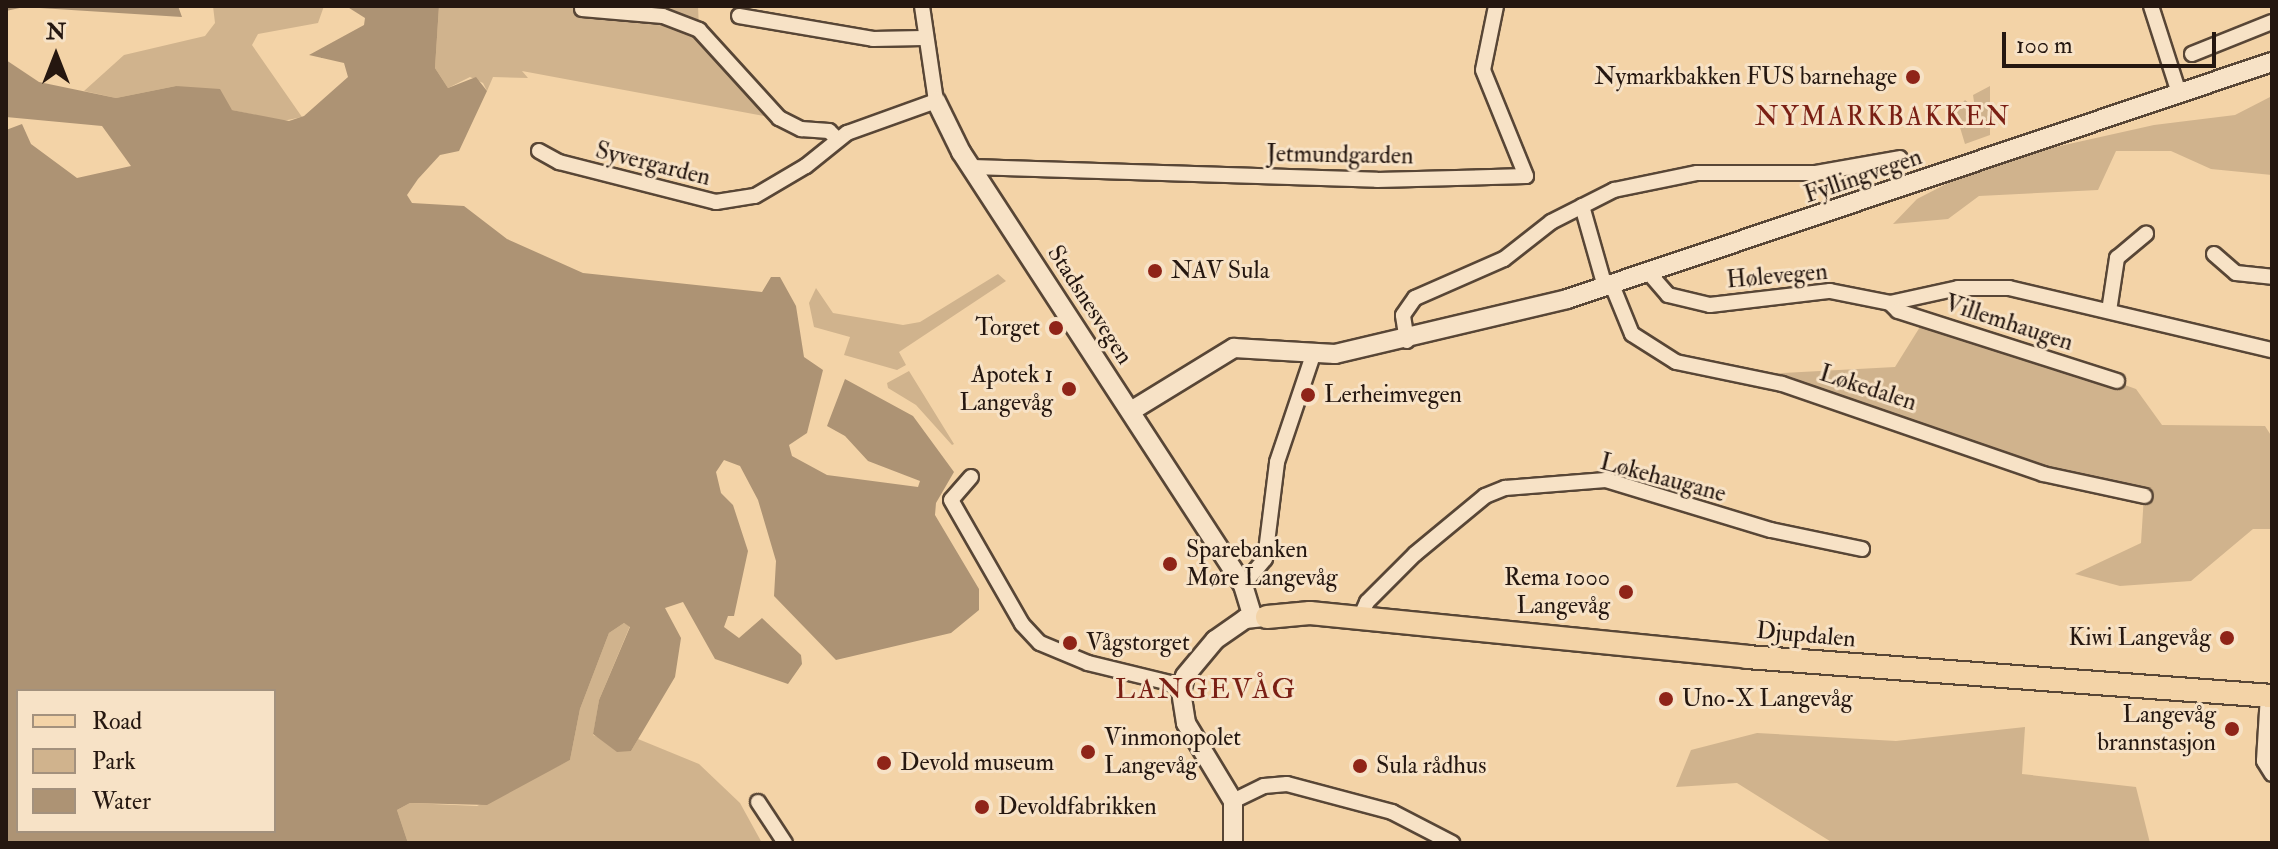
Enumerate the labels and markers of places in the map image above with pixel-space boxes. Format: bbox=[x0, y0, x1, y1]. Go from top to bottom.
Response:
place label: Nymarkbakken FUS barnehage bbox=[1594, 63, 1897, 91]
marker: Nymarkbakken FUS barnehage bbox=[1904, 68, 1922, 86]
place label: NAV Sula bbox=[1171, 257, 1269, 285]
marker: NAV Sula bbox=[1146, 262, 1164, 280]
place label: Torget bbox=[975, 314, 1040, 342]
marker: Torget bbox=[1047, 319, 1065, 337]
place label: Apotek 1 Langevåg bbox=[960, 361, 1053, 417]
marker: Apotek 1 Langevåg bbox=[1060, 380, 1078, 398]
place label: Lerheimvegen bbox=[1324, 381, 1462, 409]
marker: Lerheimvegen bbox=[1299, 386, 1317, 404]
place label: Sparebanken Møre Langevåg bbox=[1186, 536, 1338, 592]
marker: Sparebanken Møre Langevåg bbox=[1161, 555, 1179, 573]
place label: Rema 1000 Langevåg bbox=[1504, 564, 1610, 620]
marker: Rema 1000 Langevåg bbox=[1617, 583, 1635, 601]
place label: Kiwi Langevåg bbox=[2068, 624, 2211, 652]
place label: Vågstorget bbox=[1086, 629, 1190, 657]
marker: Kiwi Langevåg bbox=[2218, 629, 2236, 647]
marker: Vågstorget bbox=[1061, 634, 1079, 652]
place label: Uno-X Langevåg bbox=[1682, 685, 1853, 713]
marker: Uno-X Langevåg bbox=[1657, 690, 1675, 708]
place label: Langevåg brannstasjon bbox=[2097, 701, 2216, 757]
marker: Langevåg brannstasjon bbox=[2223, 720, 2241, 738]
place label: Vinmonopolet Langevåg bbox=[1104, 724, 1241, 780]
marker: Vinmonopolet Langevåg bbox=[1079, 743, 1097, 761]
place label: Devold museum bbox=[900, 749, 1054, 777]
place label: Sula rådhus bbox=[1376, 752, 1486, 780]
marker: Devold museum bbox=[875, 754, 893, 772]
marker: Sula rådhus bbox=[1351, 757, 1369, 775]
place label: Devoldfabrikken bbox=[998, 793, 1157, 821]
marker: Devoldfabrikken bbox=[973, 798, 991, 816]

